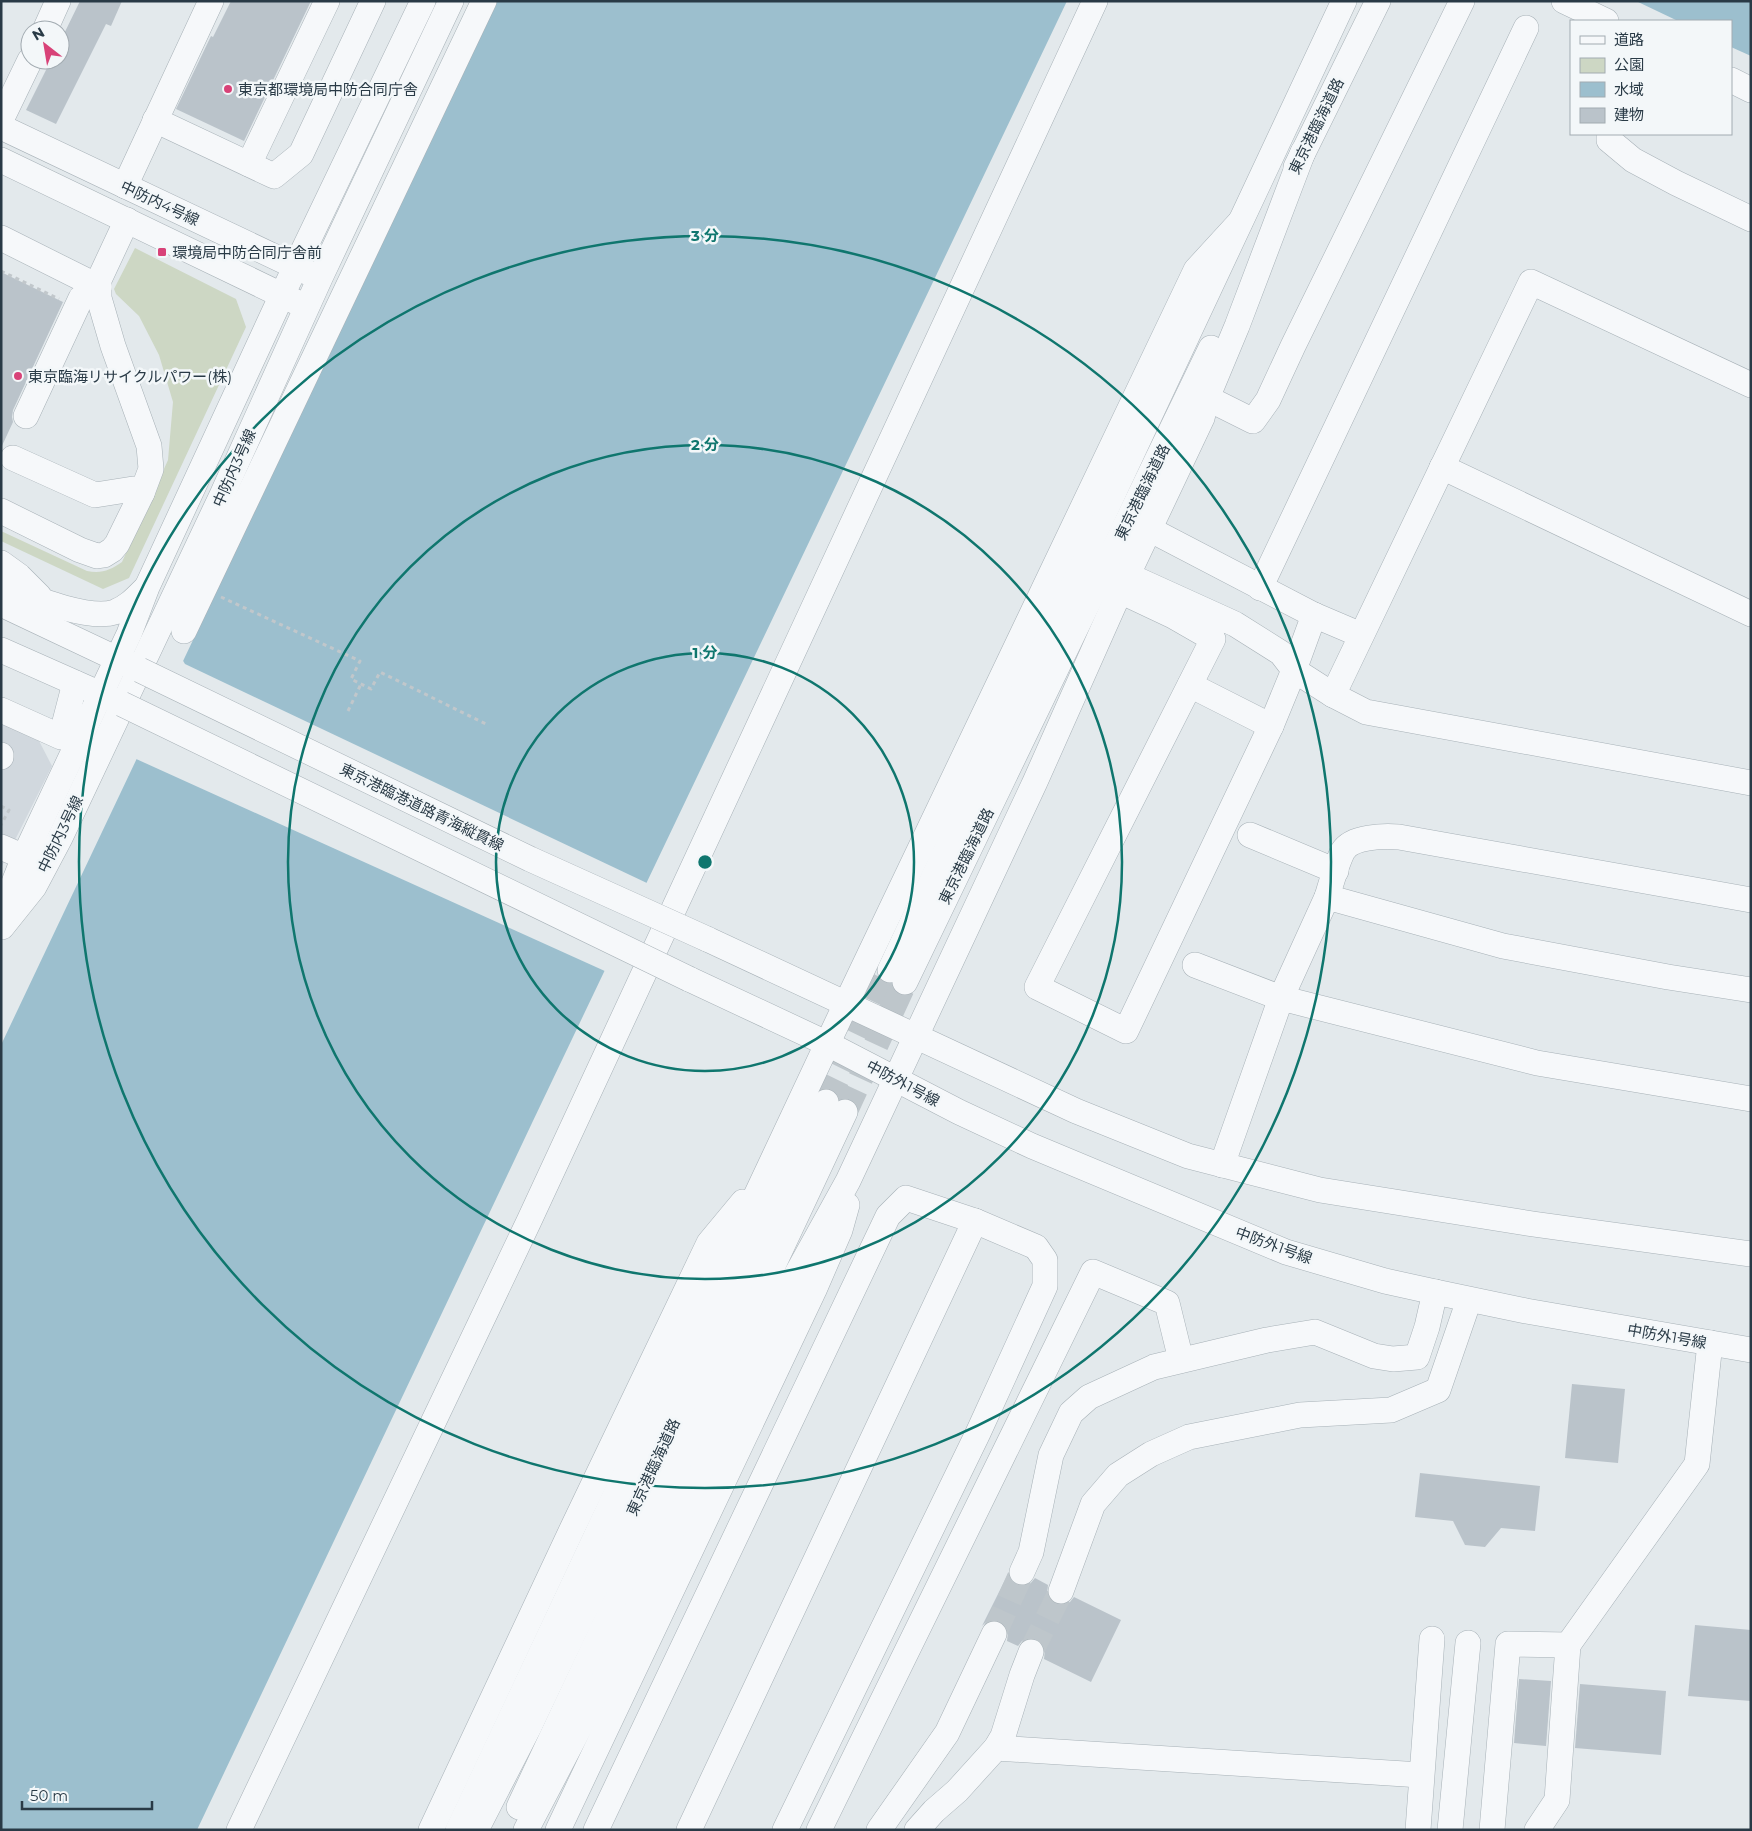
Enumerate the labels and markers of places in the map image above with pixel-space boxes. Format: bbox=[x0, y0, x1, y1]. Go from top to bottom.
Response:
place label: 東京都環境局中防合同庁舎 bbox=[238, 80, 418, 99]
marker: 東京都環境局中防合同庁舎 bbox=[222, 83, 234, 95]
place label: 環境局中防合同庁舎前 bbox=[172, 243, 322, 262]
marker: 環境局中防合同庁舎前 bbox=[156, 246, 168, 258]
place label: 東京臨海リサイクルパワー(株) bbox=[28, 367, 232, 386]
marker: 東京臨海リサイクルパワー(株) bbox=[12, 370, 24, 382]
centre of rings bbox=[696, 853, 714, 871]

